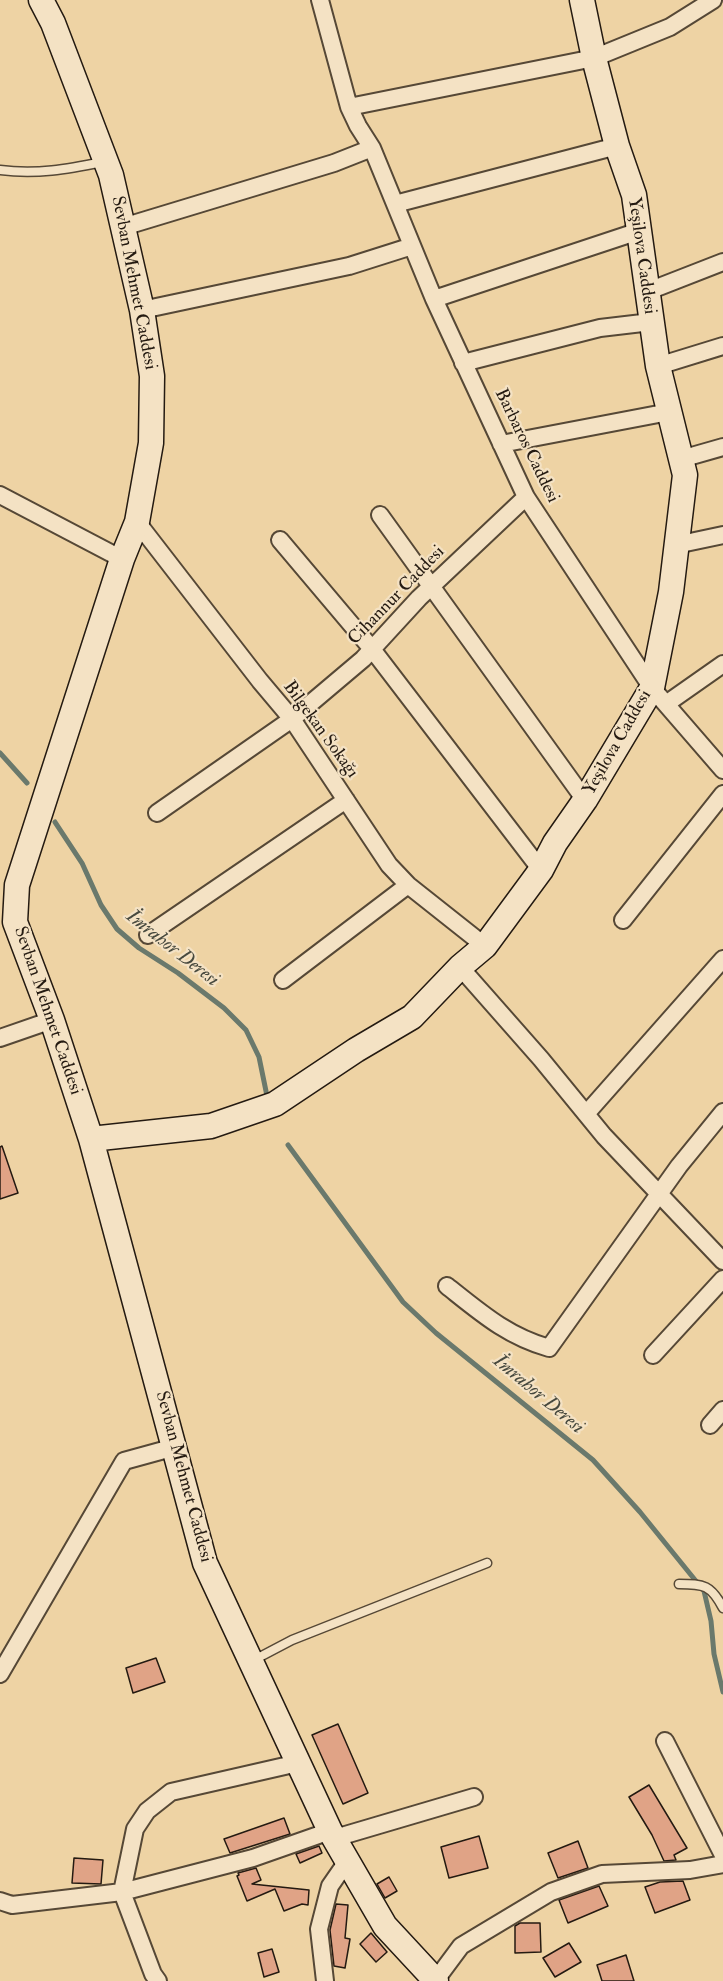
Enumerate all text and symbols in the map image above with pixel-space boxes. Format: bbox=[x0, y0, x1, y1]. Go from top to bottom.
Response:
street label: Sevban Mehmet Caddesi bbox=[106, 194, 160, 372]
street label: Yeşilova Caddesi bbox=[622, 196, 660, 316]
street label: Barbaros Caddesi bbox=[489, 385, 563, 507]
street label: Cihannur Caddesi bbox=[344, 542, 450, 650]
street label: Bilgekan Sokağı bbox=[278, 677, 362, 783]
street label: Yeşilova Caddesi bbox=[579, 687, 657, 799]
water label: İmrahor Deresi bbox=[121, 905, 223, 993]
street label: Sevban Mehmet Caddesi bbox=[8, 924, 86, 1098]
water label: İmrahor Deresi bbox=[488, 1350, 588, 1440]
street label: Sevban Mehmet Caddesi bbox=[150, 1389, 216, 1565]

